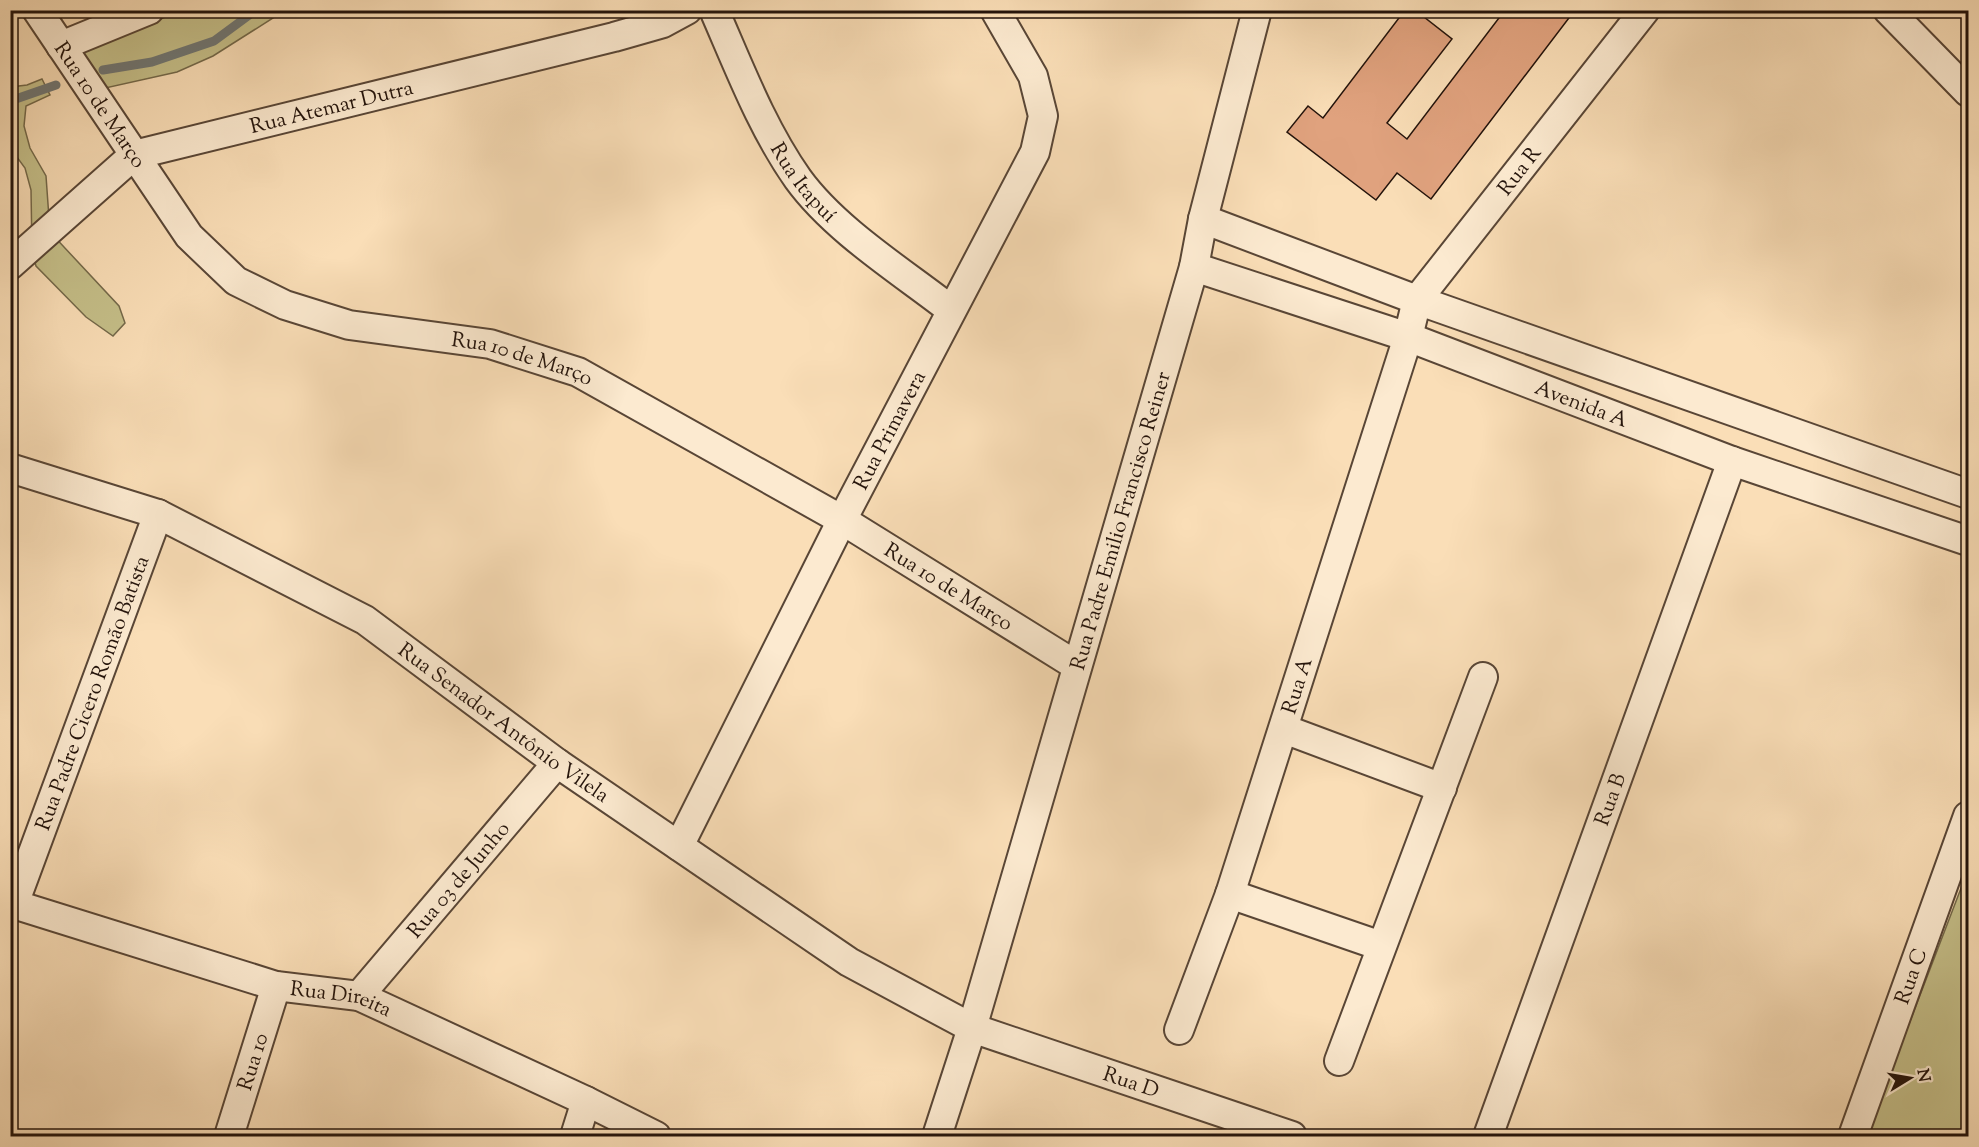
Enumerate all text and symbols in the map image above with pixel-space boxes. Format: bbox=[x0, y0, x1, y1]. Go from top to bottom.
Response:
street label: Rua 10 de Março bbox=[46, 36, 152, 175]
street label: Rua Atemar Dutra bbox=[247, 74, 417, 143]
street label: Rua Itapuí bbox=[761, 138, 842, 231]
street label: Rua R bbox=[1491, 140, 1550, 203]
street label: Rua 10 de Março bbox=[449, 326, 598, 395]
street label: Rua Primavera bbox=[847, 366, 935, 496]
street label: Rua Padre Emilio Francisco Reiner bbox=[1064, 368, 1180, 674]
street label: Avenida A bbox=[1530, 374, 1632, 437]
street label: Rua 10 de Março bbox=[877, 537, 1018, 640]
street label: Rua Padre Cicero Romão Batista bbox=[29, 552, 158, 835]
street label: Rua Senador Antônio Vilela bbox=[391, 636, 615, 811]
street label: Rua A bbox=[1275, 654, 1322, 718]
street label: Rua B bbox=[1588, 770, 1635, 830]
street label: Rua 03 de Junho bbox=[401, 816, 518, 946]
street label: Rua C bbox=[1888, 944, 1936, 1009]
street label: Rua Direita bbox=[288, 975, 396, 1026]
street label: Rua 10 bbox=[231, 1030, 277, 1095]
north arrow bbox=[1880, 1048, 1940, 1108]
street label: Rua D bbox=[1099, 1060, 1163, 1107]
text: N bbox=[1910, 1067, 1935, 1084]

